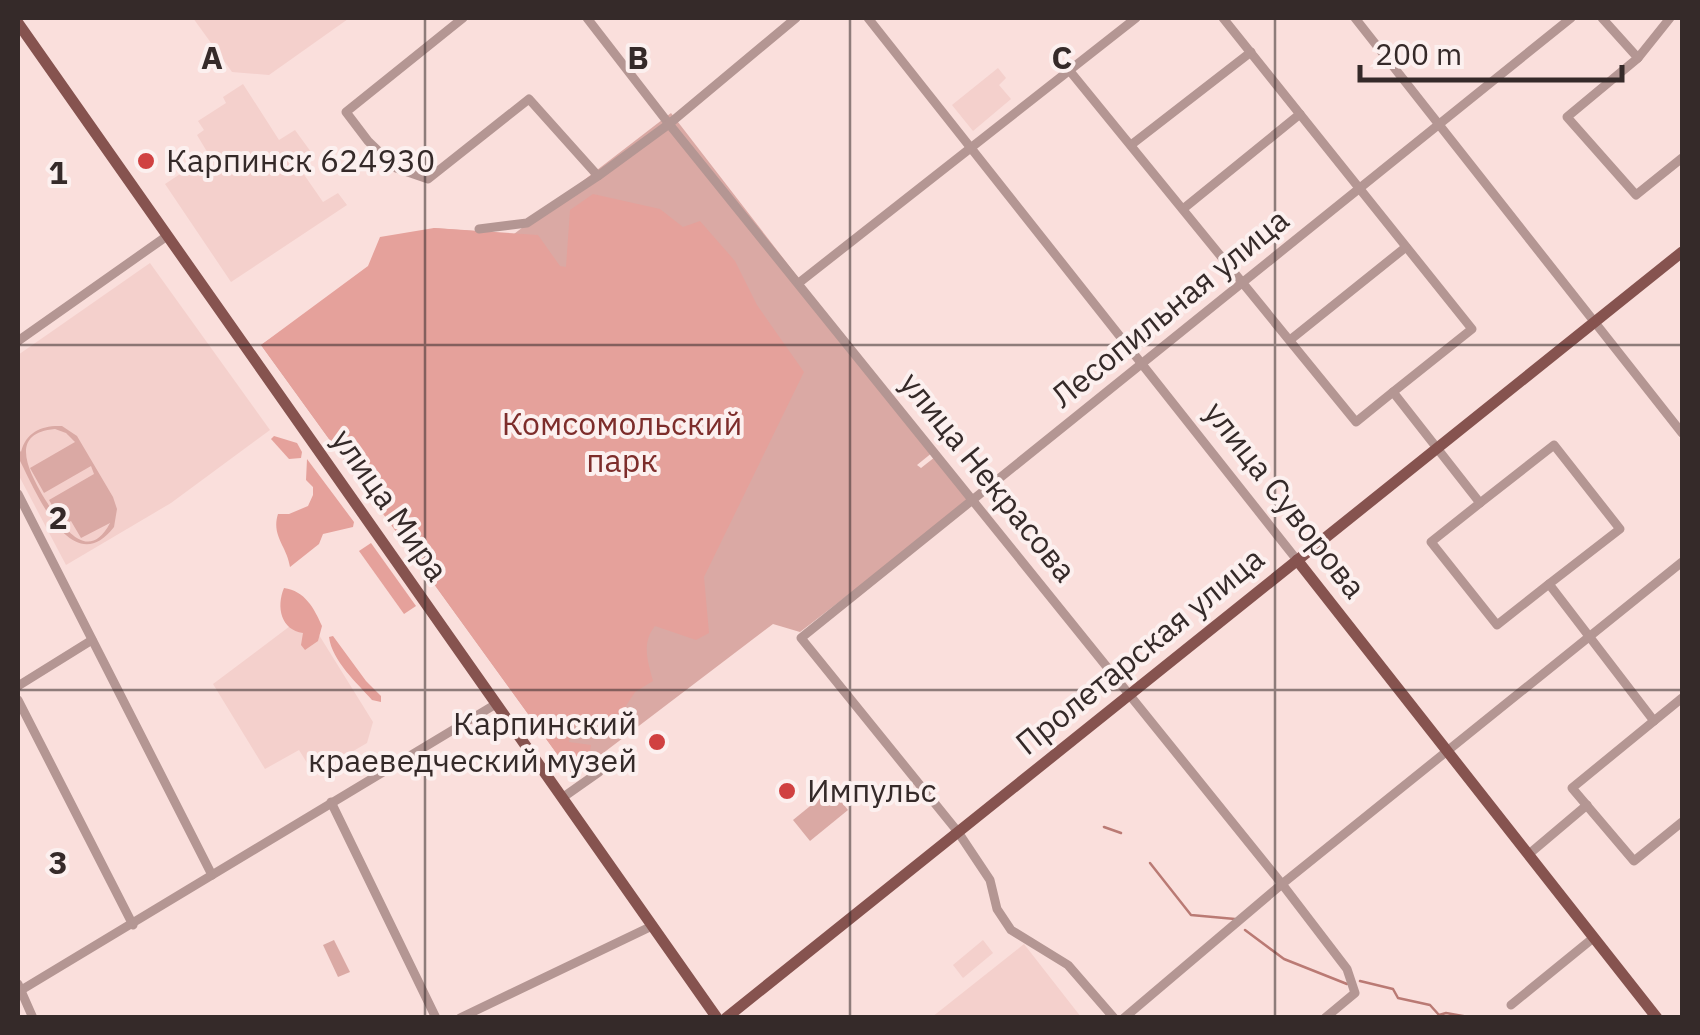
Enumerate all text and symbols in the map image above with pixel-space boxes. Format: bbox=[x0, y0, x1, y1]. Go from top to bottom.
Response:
scale bar bbox=[1360, 20, 1622, 82]
text: 200 m bbox=[1375, 34, 1462, 73]
text: A bbox=[201, 36, 223, 78]
text: B bbox=[627, 36, 649, 78]
text: C bbox=[1052, 36, 1072, 78]
place label: Карпинск 624930 bbox=[166, 139, 435, 181]
marker: Карпинск 624930 bbox=[135, 150, 157, 172]
text: 1 bbox=[48, 151, 68, 193]
street label: Лесопильная улица bbox=[1042, 198, 1297, 416]
street label: улица Некрасова bbox=[891, 363, 1086, 590]
street label: улица Суворова bbox=[1196, 392, 1376, 607]
park label: Комсомольский парк bbox=[502, 402, 742, 481]
street label: улица Мира bbox=[323, 420, 459, 589]
text: 2 bbox=[48, 496, 68, 538]
street label: Пролетарская улица bbox=[1007, 537, 1272, 763]
place label: Карпинский краеведческий музей bbox=[308, 702, 637, 781]
marker: Карпинский краеведческий музей bbox=[646, 731, 668, 753]
place label: Импульс bbox=[807, 769, 937, 811]
marker: Импульс bbox=[776, 780, 798, 802]
text: 3 bbox=[48, 841, 68, 883]

